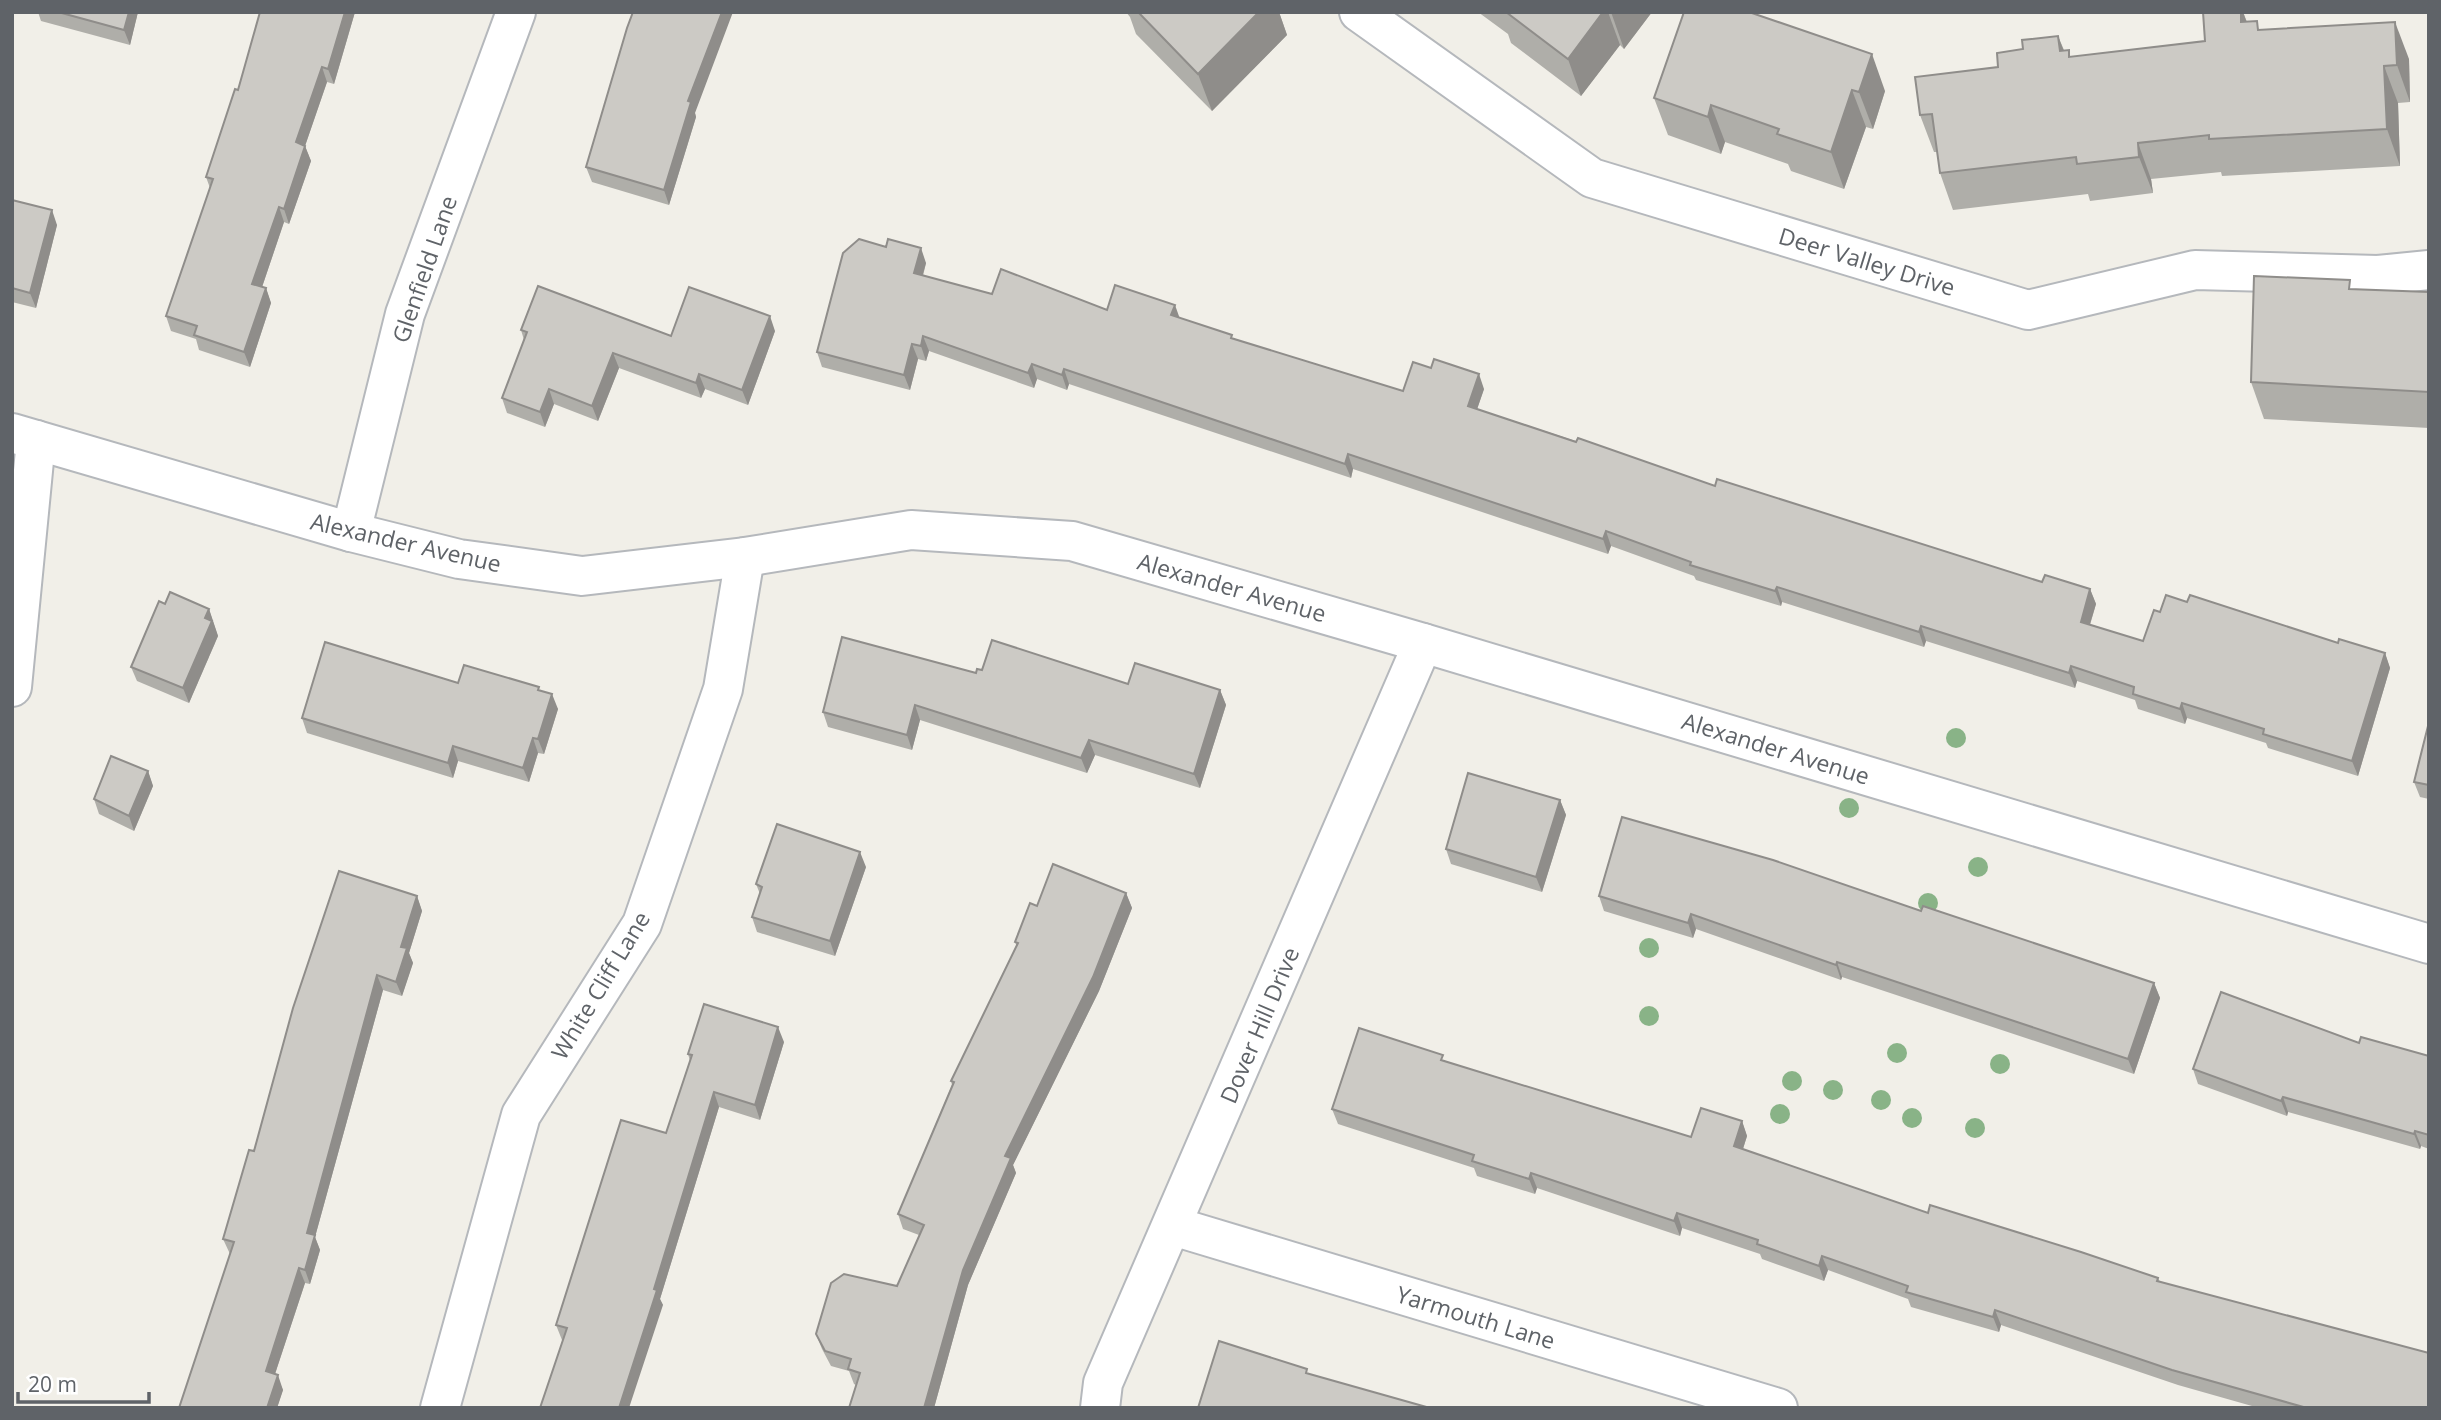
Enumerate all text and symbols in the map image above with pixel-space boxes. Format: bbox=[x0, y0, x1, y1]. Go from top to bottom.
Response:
street label: Glenfield Lane bbox=[384, 191, 464, 347]
street label: Deer Valley Drive bbox=[1775, 219, 1959, 303]
street label: Alexander Avenue bbox=[308, 505, 504, 579]
street label: Alexander Avenue bbox=[1134, 545, 1330, 629]
street label: Alexander Avenue bbox=[1678, 704, 1874, 792]
street label: White Cliff Lane bbox=[543, 905, 657, 1065]
street label: Dover Hill Drive bbox=[1212, 942, 1306, 1108]
street label: Yarmouth Lane bbox=[1393, 1278, 1559, 1356]
scale bar bbox=[18, 1360, 149, 1404]
text: 20 m bbox=[28, 1370, 77, 1398]

